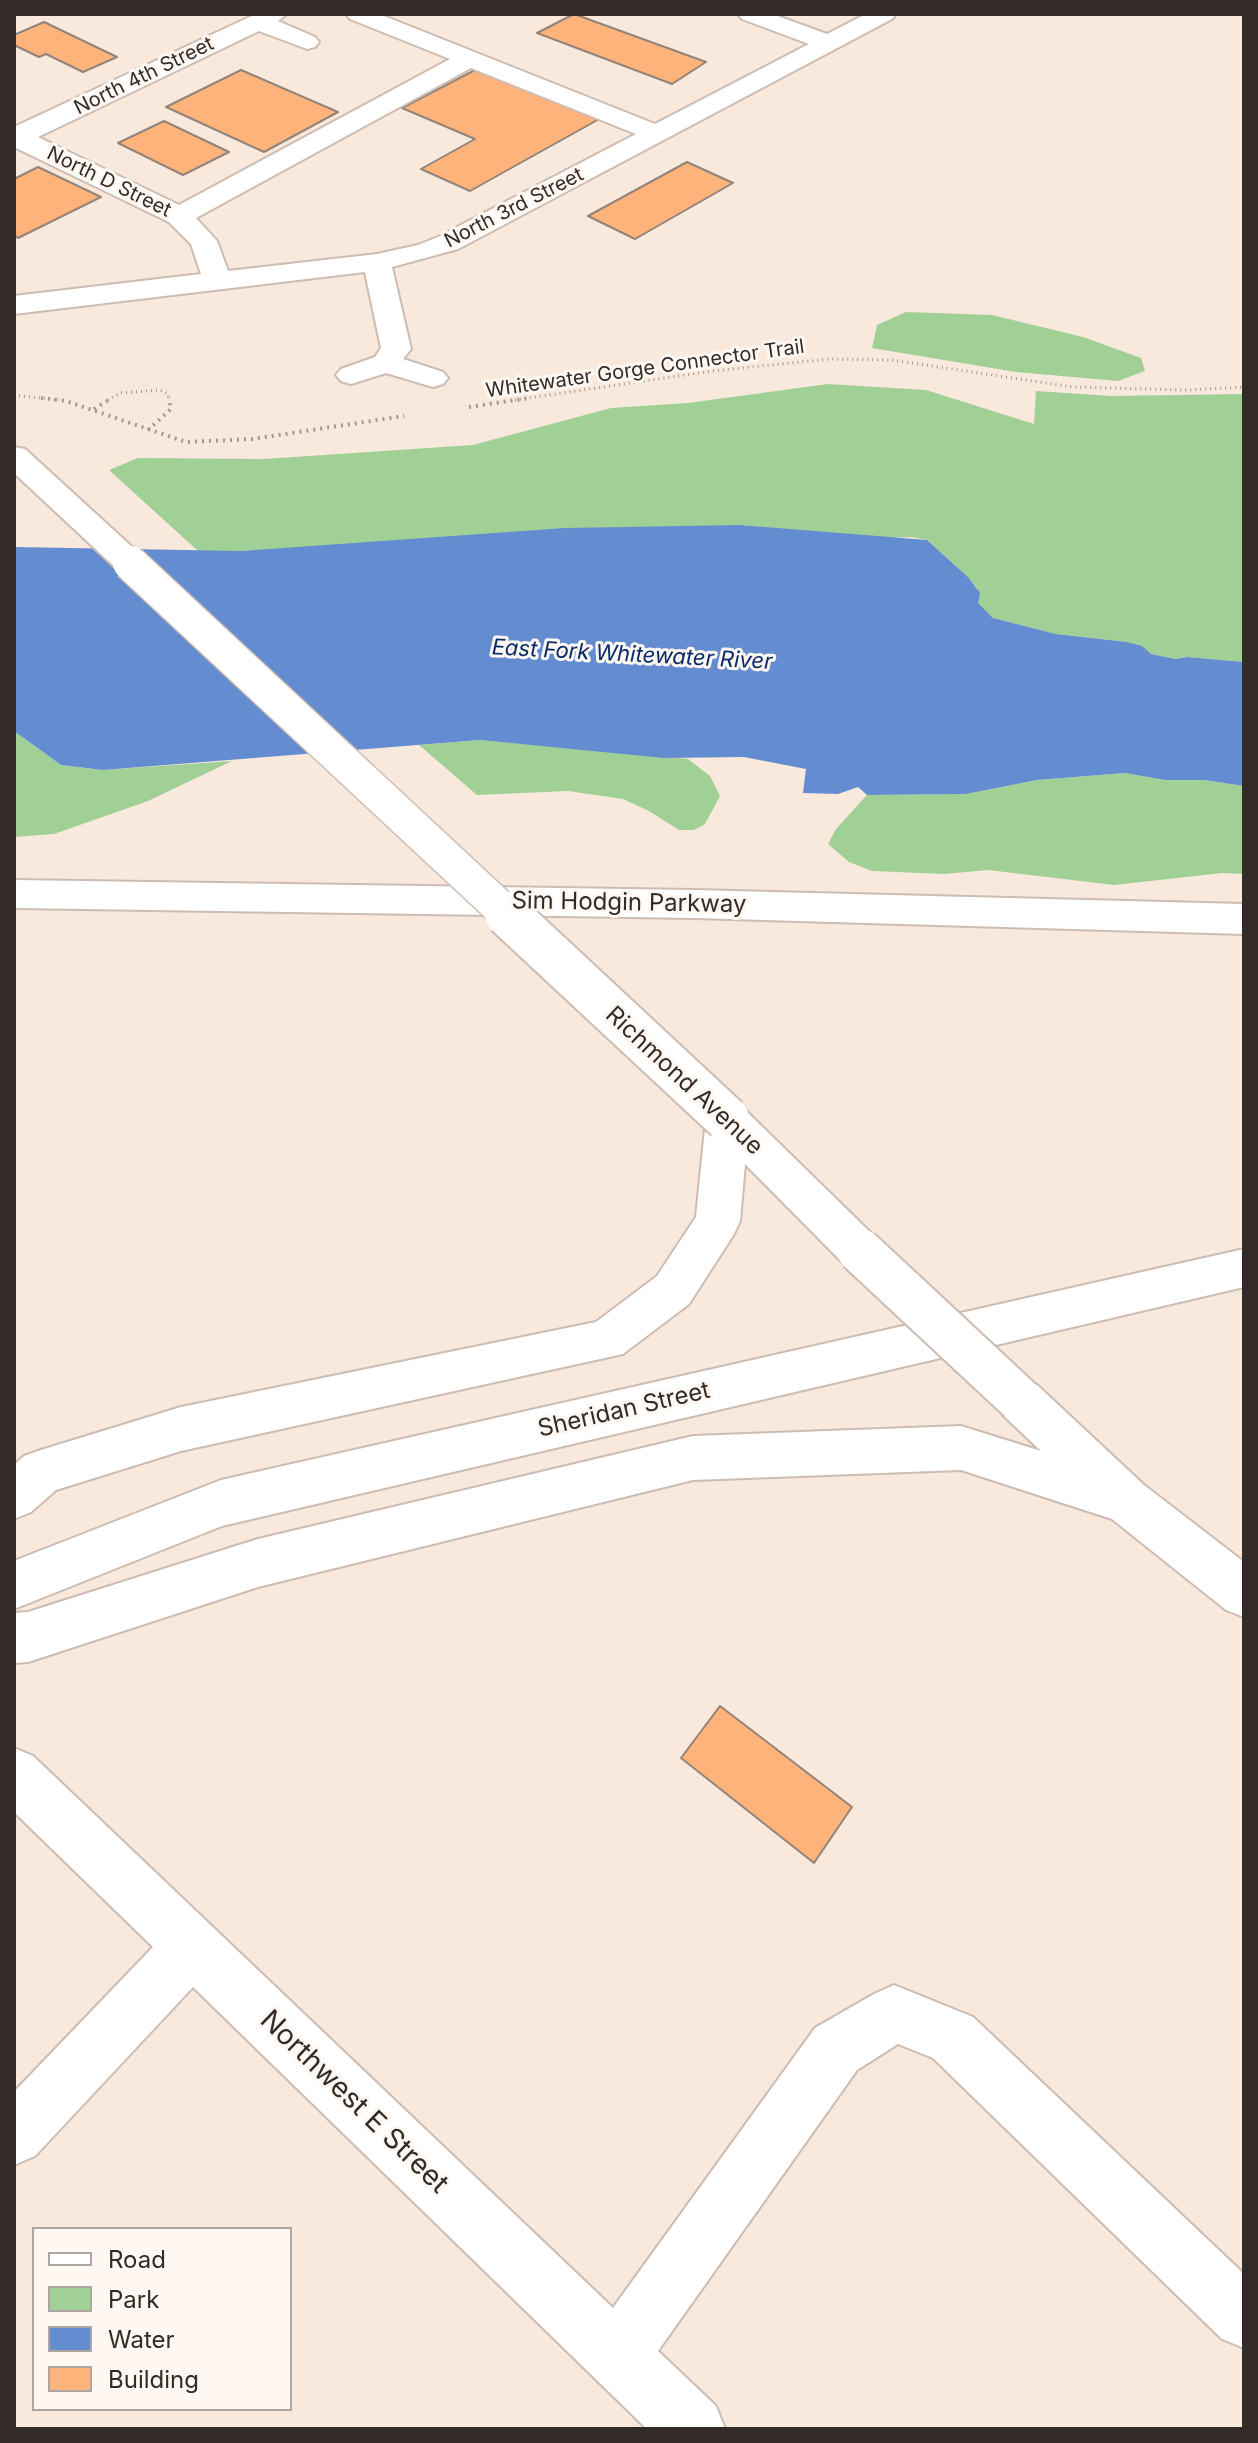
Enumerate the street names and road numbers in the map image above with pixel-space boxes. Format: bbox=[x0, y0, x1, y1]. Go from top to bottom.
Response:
street label: North 4th Street bbox=[70, 32, 218, 120]
street label: North D Street bbox=[43, 142, 175, 222]
street label: North 3rd Street bbox=[440, 163, 588, 253]
street label: Whitewater Gorge Connector Trail bbox=[484, 335, 806, 403]
street label: Sim Hodgin Parkway bbox=[511, 887, 747, 919]
street label: Richmond Avenue bbox=[599, 1001, 769, 1161]
street label: Sheridan Street bbox=[535, 1376, 713, 1444]
street label: Northwest E Street bbox=[253, 2003, 455, 2201]

